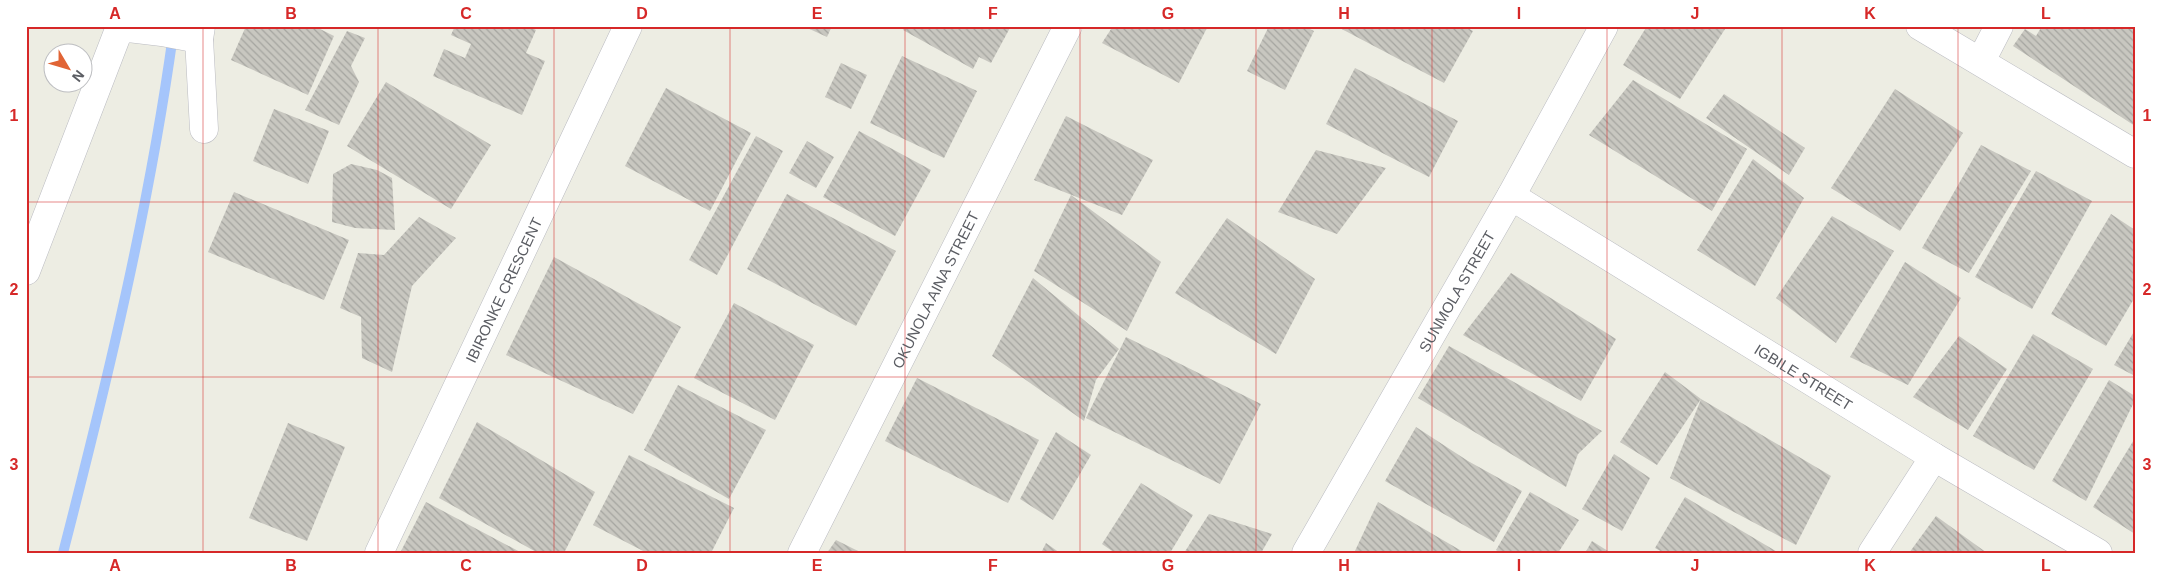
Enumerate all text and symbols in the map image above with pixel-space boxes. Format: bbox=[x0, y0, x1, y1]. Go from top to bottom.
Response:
text: A bbox=[109, 5, 121, 22]
text: B bbox=[285, 5, 297, 22]
text: C bbox=[460, 5, 472, 22]
text: D bbox=[636, 5, 648, 22]
text: E bbox=[812, 5, 823, 22]
text: F bbox=[988, 5, 998, 22]
text: G bbox=[1162, 5, 1174, 22]
text: H bbox=[1338, 5, 1350, 22]
text: I bbox=[1517, 5, 1521, 22]
text: J bbox=[1691, 5, 1699, 22]
text: K bbox=[1864, 5, 1876, 22]
text: L bbox=[2041, 5, 2051, 22]
north arrow bbox=[42, 42, 92, 92]
text: N bbox=[69, 67, 88, 85]
text: 1 bbox=[10, 107, 19, 124]
text: 1 bbox=[2143, 107, 2152, 124]
street label: OKUNOLA AINA STREET bbox=[888, 208, 982, 371]
street label: IBIRONKE CRESCENT bbox=[462, 215, 545, 365]
street label: SUNMOLA STREET bbox=[1415, 228, 1498, 355]
text: 2 bbox=[10, 281, 19, 298]
text: 2 bbox=[2143, 281, 2152, 298]
street label: IGBILE STREET bbox=[1752, 340, 1856, 413]
text: 3 bbox=[10, 456, 19, 473]
text: 3 bbox=[2143, 456, 2152, 473]
text: A bbox=[109, 557, 121, 574]
text: B bbox=[285, 557, 297, 574]
text: C bbox=[460, 557, 472, 574]
text: D bbox=[636, 557, 648, 574]
text: E bbox=[812, 557, 823, 574]
text: F bbox=[988, 557, 998, 574]
text: G bbox=[1162, 557, 1174, 574]
text: H bbox=[1338, 557, 1350, 574]
text: I bbox=[1517, 557, 1521, 574]
text: J bbox=[1691, 557, 1699, 574]
text: K bbox=[1864, 557, 1876, 574]
text: L bbox=[2041, 557, 2051, 574]

